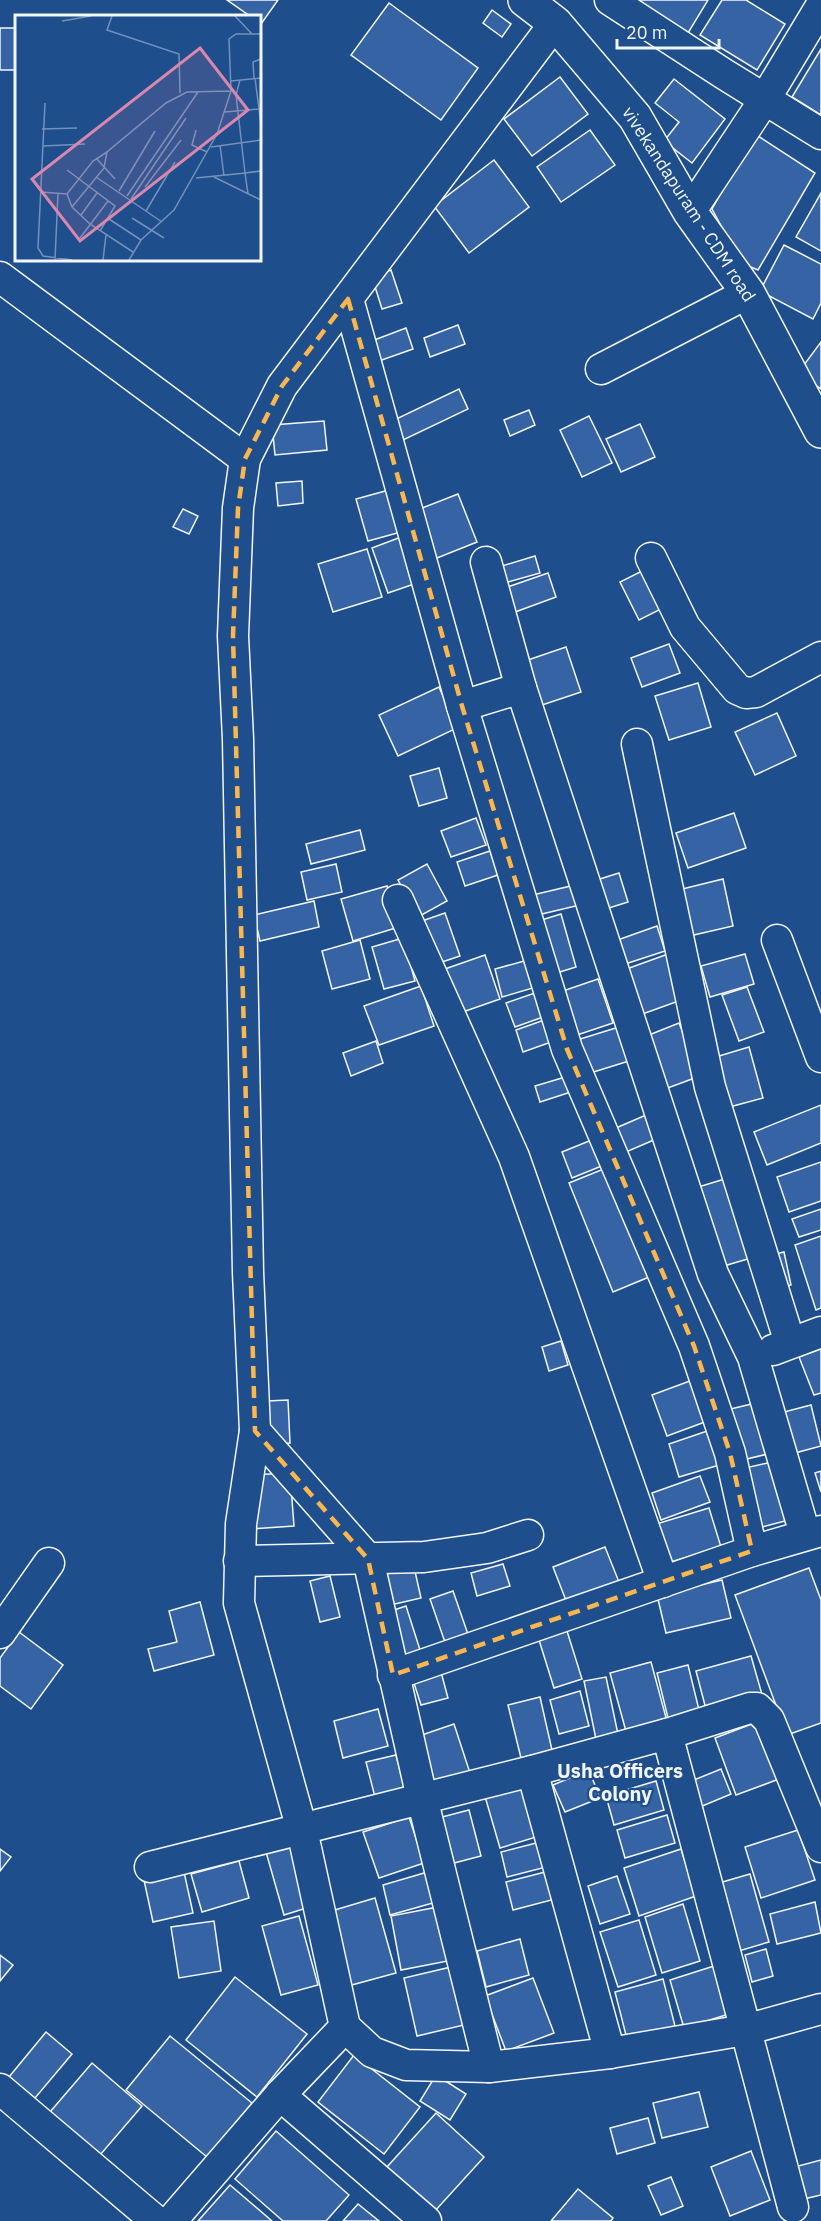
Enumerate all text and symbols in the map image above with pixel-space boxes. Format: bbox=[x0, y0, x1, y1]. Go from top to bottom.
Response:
scale bar bbox=[617, 12, 719, 50]
inset map bbox=[15, 15, 261, 261]
text: 20 m bbox=[626, 21, 668, 44]
street label: vivekandapuram - CDM road bbox=[617, 102, 761, 306]
district label: Usha Officers Colony bbox=[557, 1757, 683, 1807]

